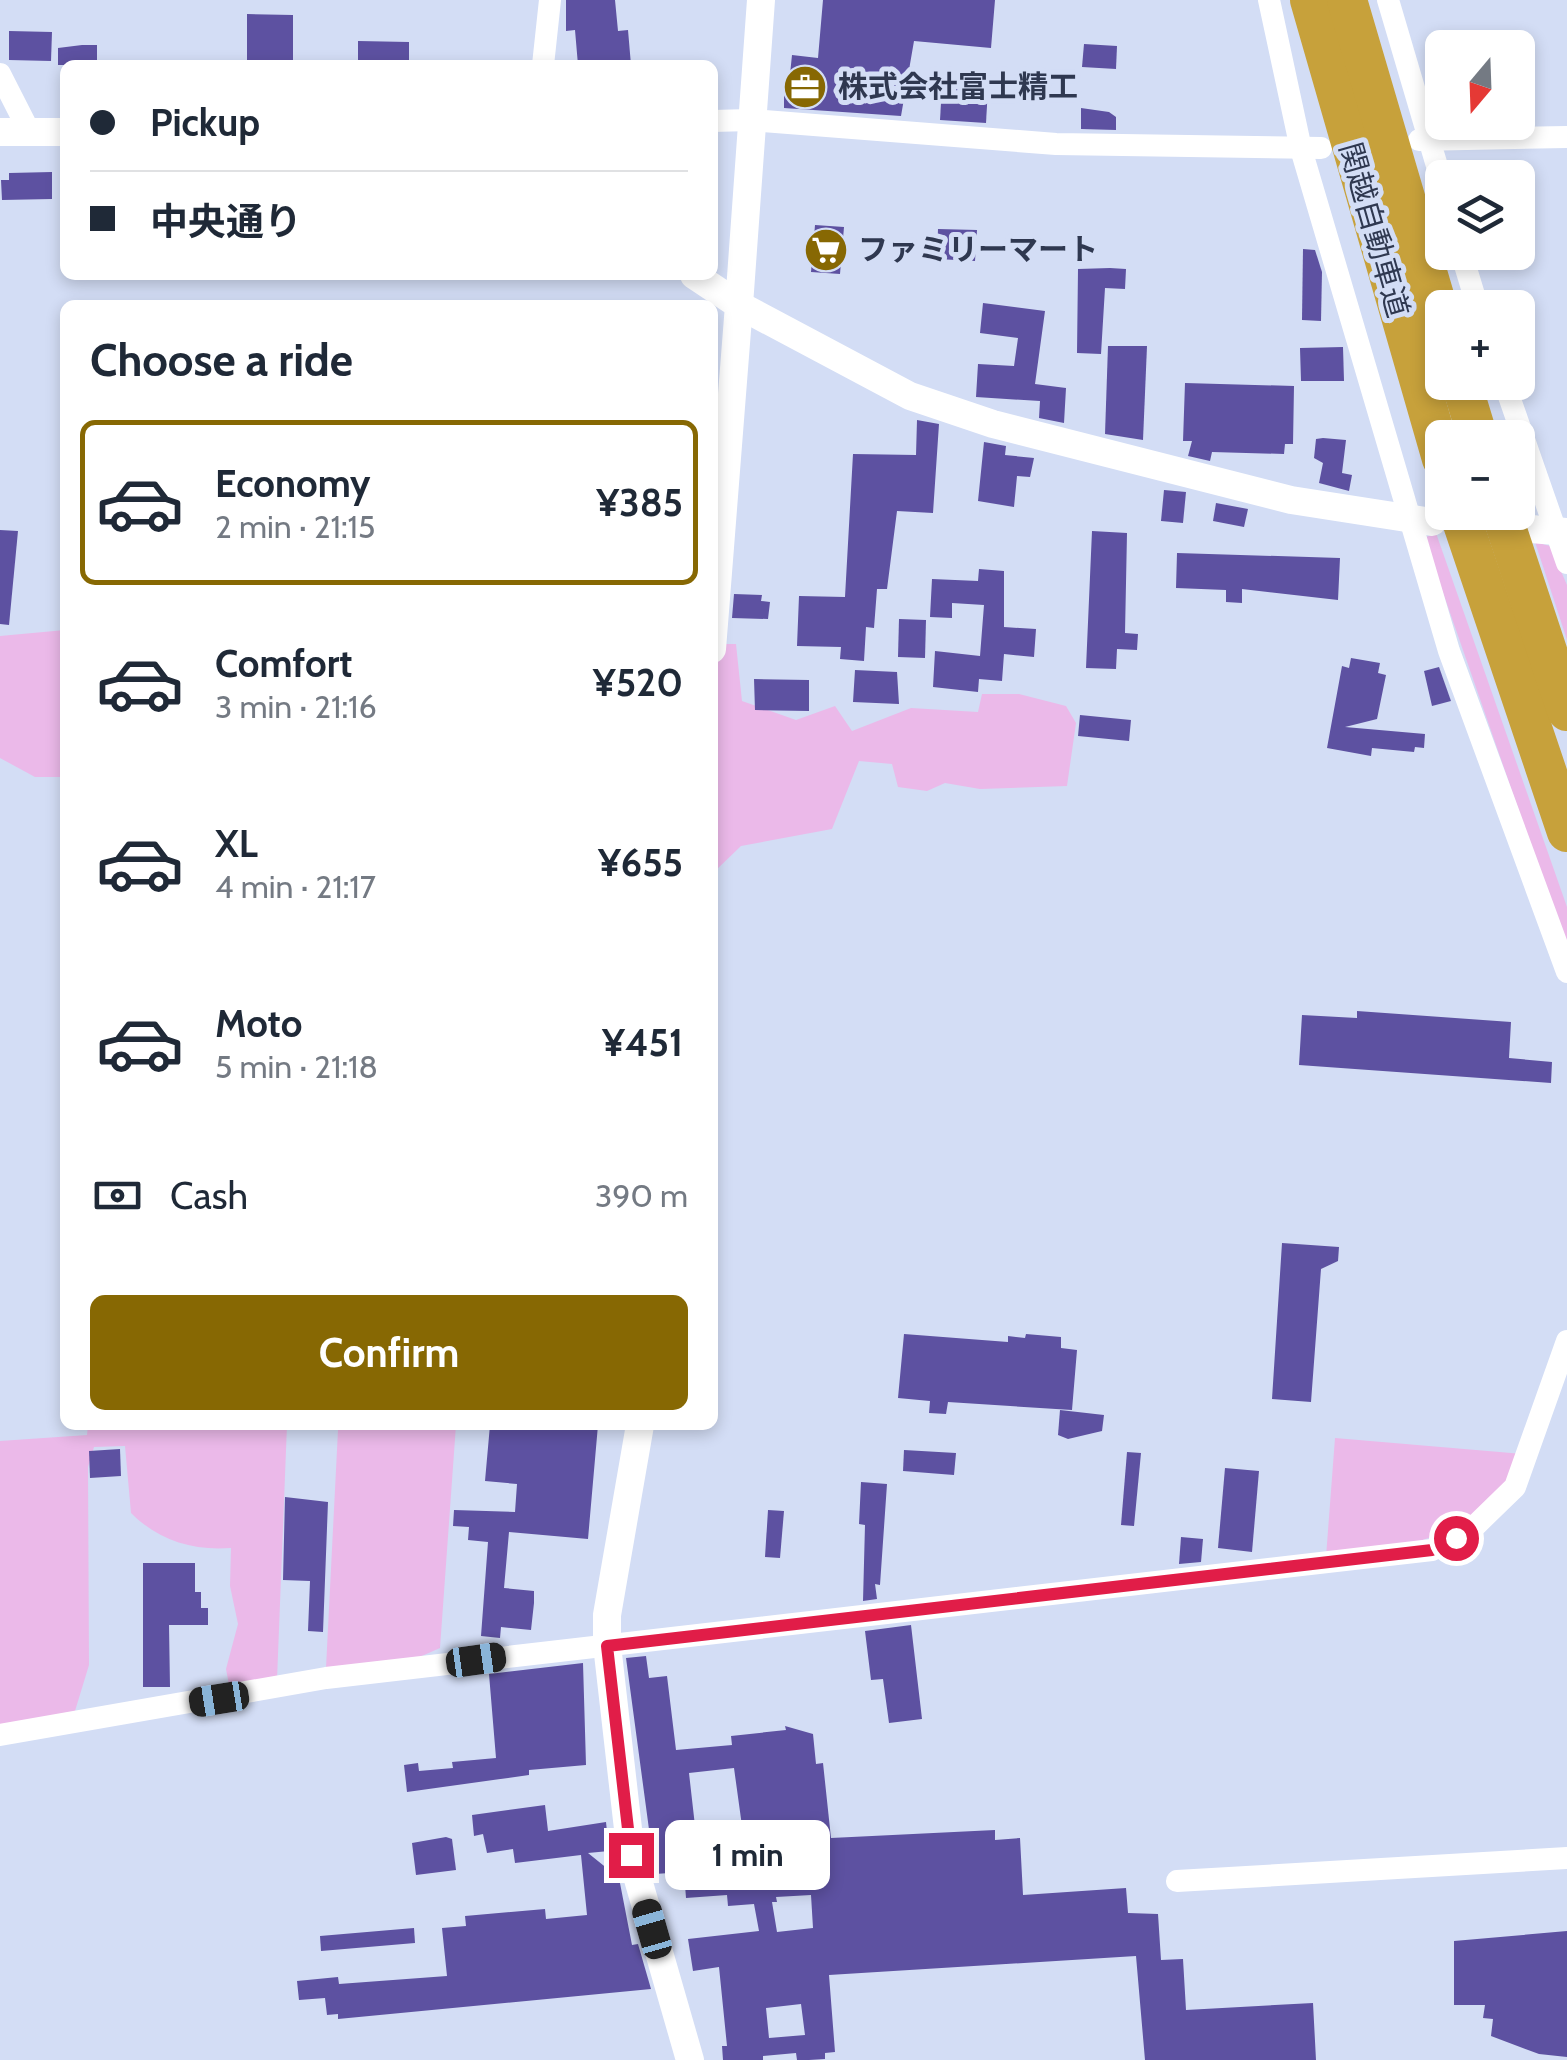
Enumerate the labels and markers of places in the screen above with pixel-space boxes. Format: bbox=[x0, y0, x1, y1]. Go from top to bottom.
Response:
office icon: 株式会社富士精工 bbox=[782, 64, 828, 110]
place label: 株式会社富士精工 bbox=[838, 68, 1078, 105]
supermarket icon: ファミリーマート bbox=[803, 227, 849, 273]
place label: ファミリーマート bbox=[858, 231, 1098, 268]

